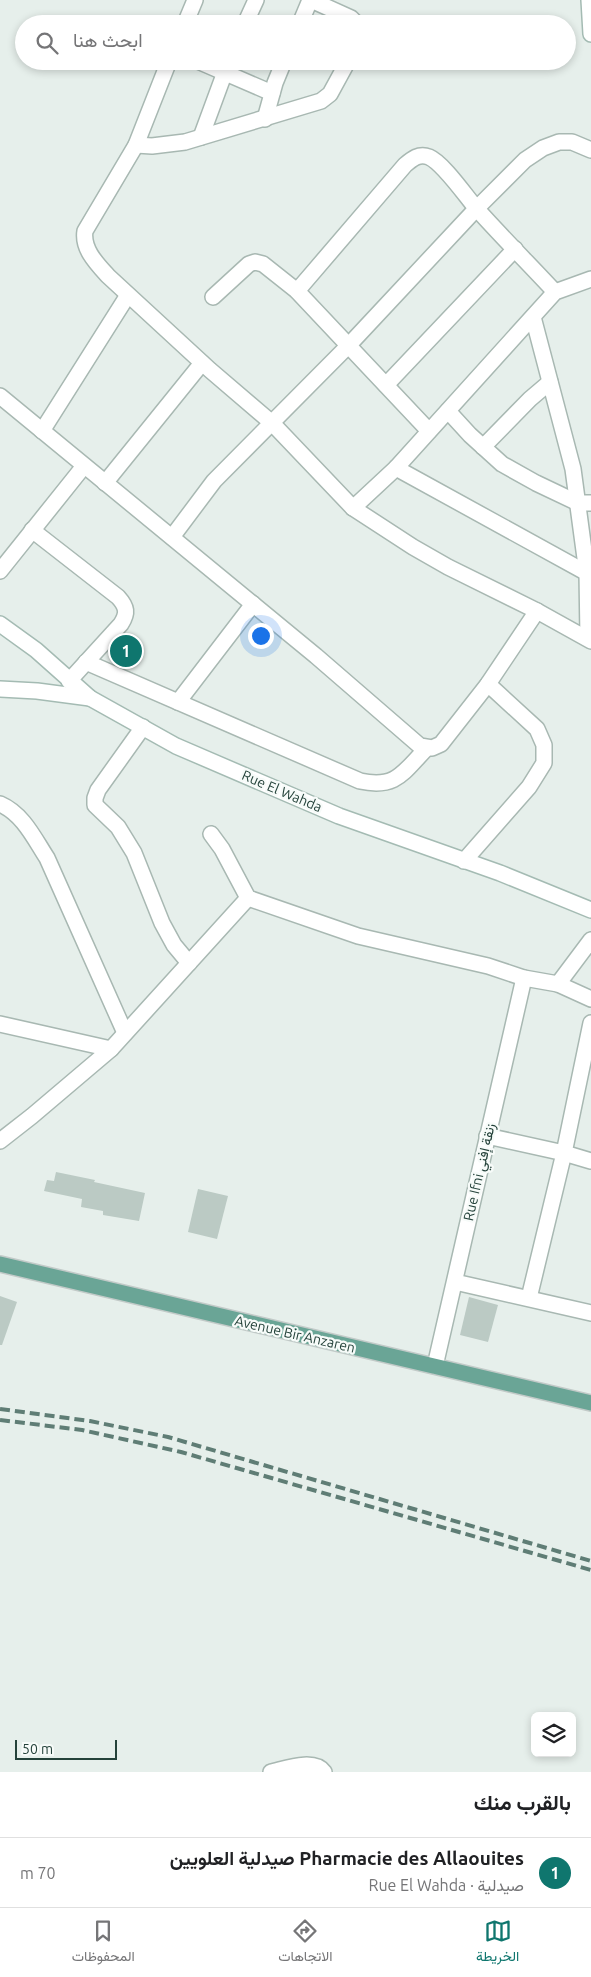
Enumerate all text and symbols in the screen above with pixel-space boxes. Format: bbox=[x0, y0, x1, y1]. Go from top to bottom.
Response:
search box bbox=[15, 15, 576, 70]
icon: search bbox=[33, 29, 61, 57]
text: ابحث هنا bbox=[73, 29, 143, 51]
your location bbox=[248, 623, 274, 649]
pin: 1 bbox=[110, 632, 142, 670]
street label: Rue El Wahda bbox=[239, 767, 325, 815]
street label: Rue Ifni زنقة إفني bbox=[460, 1121, 502, 1223]
street label: Avenue Bir Anzaren bbox=[233, 1312, 357, 1356]
map controls bbox=[531, 1712, 576, 1757]
button: layers bbox=[531, 1712, 576, 1757]
scale bar bbox=[15, 1737, 118, 1760]
text: 50 m bbox=[22, 1741, 53, 1757]
text: بالقرب منك bbox=[474, 1790, 571, 1814]
text: Pharmacie des Allaouites صيدلية العلويين bbox=[170, 1847, 524, 1869]
text: 70 m bbox=[20, 1864, 56, 1882]
text: 1 bbox=[550, 1864, 560, 1882]
text: صيدلية · Rue El Wahda bbox=[368, 1876, 524, 1894]
tab: المحفوظات bbox=[72, 1917, 135, 1969]
tab: الاتجاهات bbox=[278, 1917, 333, 1969]
tab: الخريطة bbox=[476, 1917, 519, 1969]

